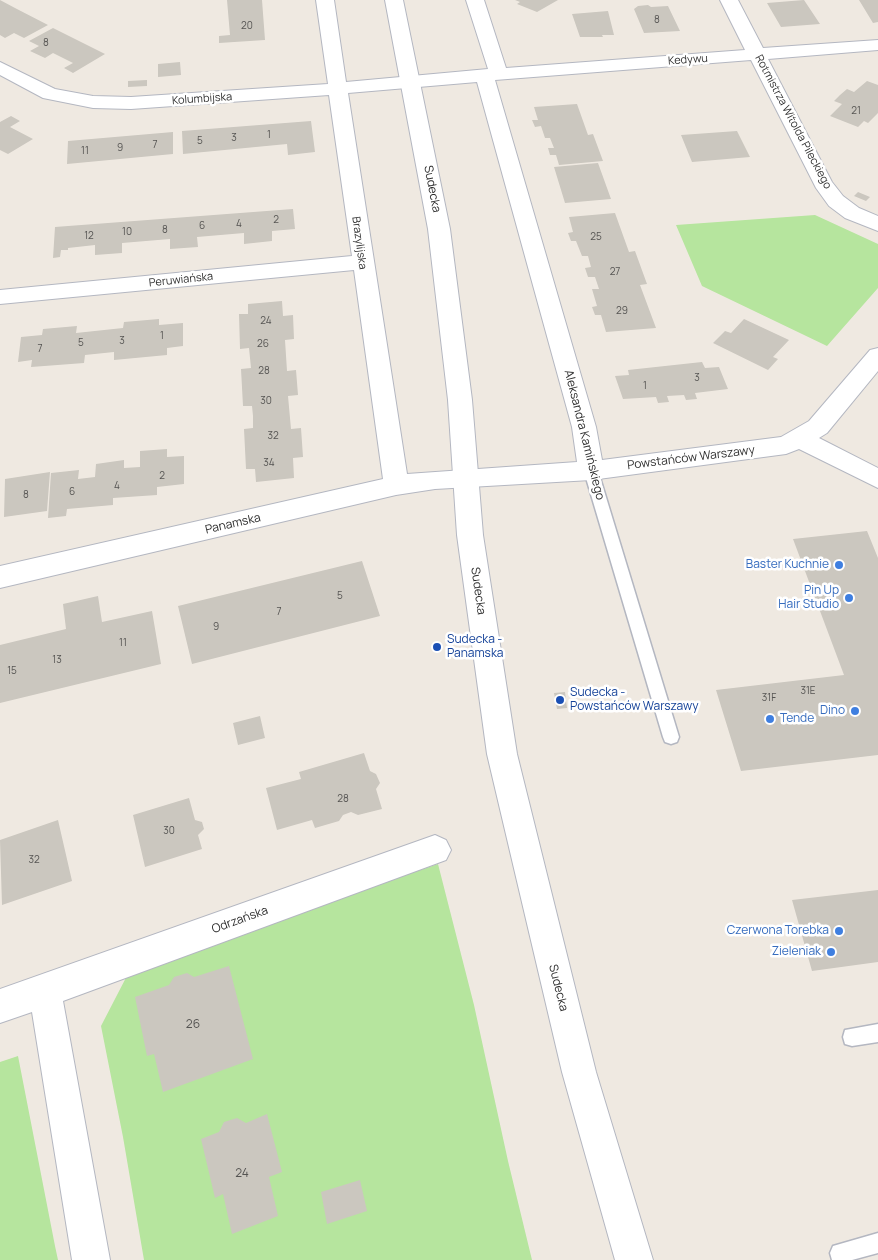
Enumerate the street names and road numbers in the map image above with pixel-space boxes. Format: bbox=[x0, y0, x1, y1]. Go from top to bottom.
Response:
street label: Kedywu bbox=[668, 52, 708, 68]
street label: Rotmistrza Witolda Pileckiego bbox=[752, 53, 834, 191]
street label: Kolumbijska bbox=[172, 90, 232, 108]
street label: Sudecka bbox=[420, 164, 444, 214]
street label: Brazylijska bbox=[349, 216, 369, 270]
street label: Peruwiańska bbox=[148, 270, 214, 290]
street label: Aleksandra Kamińskiego bbox=[561, 368, 607, 502]
street label: Powstańców Warszawy bbox=[626, 443, 756, 473]
street label: Panamska bbox=[204, 511, 262, 537]
street label: Sudecka bbox=[468, 566, 488, 616]
street label: Odrzańska bbox=[210, 903, 270, 937]
street label: Sudecka bbox=[545, 963, 571, 1013]

